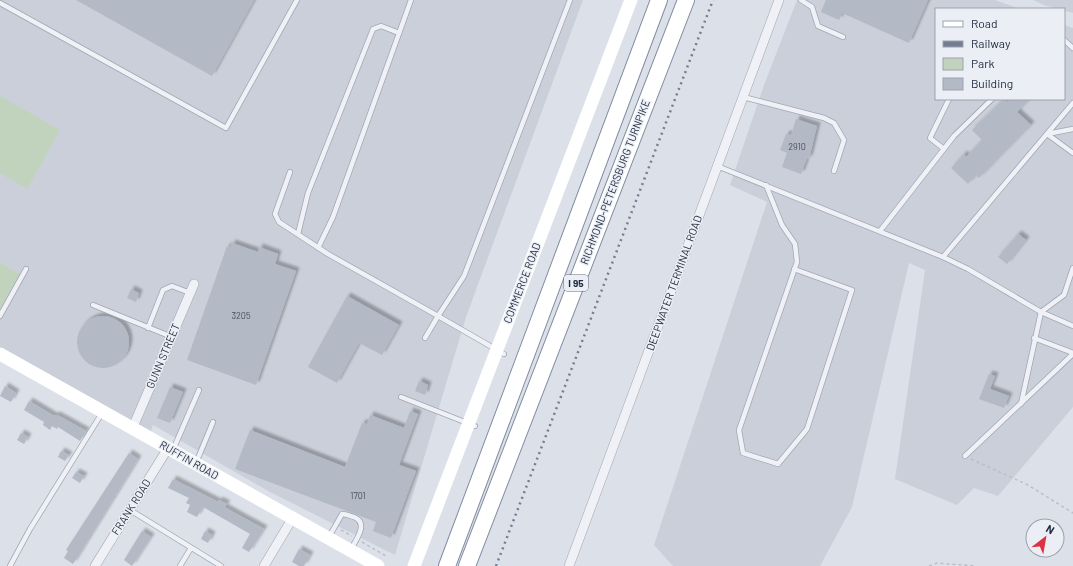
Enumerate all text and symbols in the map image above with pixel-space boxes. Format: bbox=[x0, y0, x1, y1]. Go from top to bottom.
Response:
legend bbox=[935, 8, 1065, 100]
text: Road bbox=[971, 16, 998, 30]
text: Railway bbox=[971, 36, 1011, 50]
text: Park bbox=[971, 56, 995, 70]
text: Building bbox=[971, 76, 1013, 90]
street label: RICHMOND-PETERSBURG TURNPIKE bbox=[577, 97, 652, 266]
house number: 2910 bbox=[788, 141, 806, 152]
street label: DEEPWATER TERMINAL ROAD bbox=[643, 213, 704, 352]
street label: COMMERCE ROAD bbox=[500, 241, 543, 325]
road number: I 95 bbox=[564, 275, 588, 291]
house number: 3205 bbox=[231, 310, 251, 321]
street label: GUNN STREET bbox=[143, 321, 182, 390]
street label: RUFFIN ROAD bbox=[157, 437, 221, 482]
street label: FRANK ROAD bbox=[108, 476, 153, 537]
house number: 1701 bbox=[350, 490, 366, 501]
north arrow bbox=[1025, 518, 1065, 558]
text: N bbox=[1044, 522, 1057, 536]

